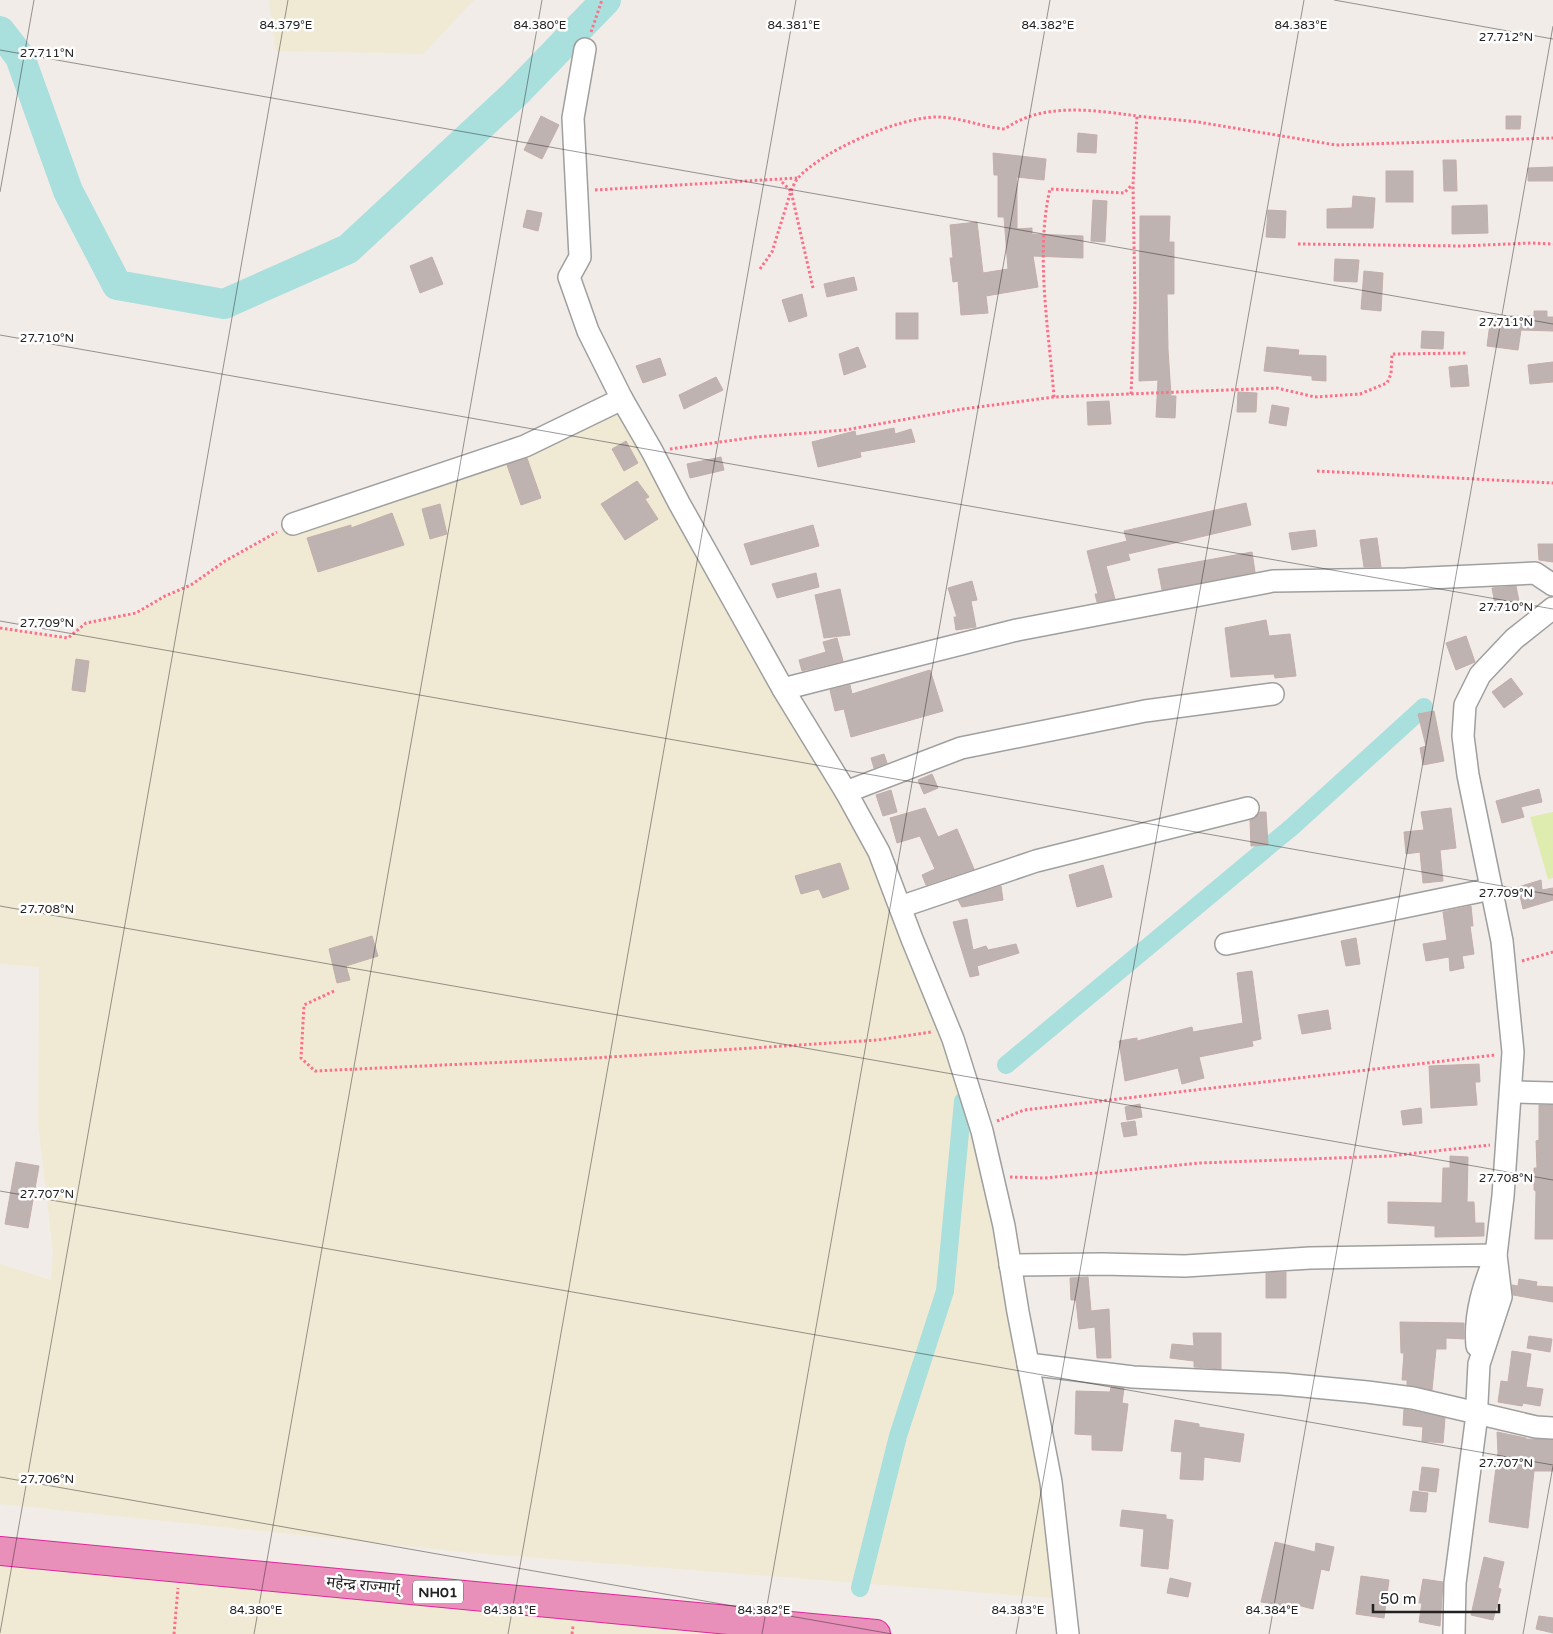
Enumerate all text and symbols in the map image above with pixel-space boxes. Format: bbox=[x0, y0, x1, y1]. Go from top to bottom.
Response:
text: 84.379°E bbox=[260, 18, 313, 32]
text: 84.380°E bbox=[514, 18, 567, 32]
text: 84.381°E bbox=[768, 18, 821, 32]
text: 84.382°E bbox=[1022, 18, 1075, 32]
text: 84.383°E bbox=[1275, 18, 1328, 32]
text: 27.712°N bbox=[1479, 30, 1533, 44]
text: 27.711°N bbox=[20, 46, 74, 60]
text: 27.711°N bbox=[1479, 315, 1533, 329]
text: 27.710°N bbox=[20, 331, 74, 345]
text: 27.710°N bbox=[1479, 600, 1533, 614]
text: 27.709°N bbox=[20, 616, 74, 630]
text: 27.709°N bbox=[1479, 886, 1533, 900]
text: 27.708°N bbox=[20, 902, 74, 916]
text: 27.708°N bbox=[1479, 1171, 1533, 1185]
text: 27.707°N bbox=[20, 1187, 74, 1201]
text: 27.707°N bbox=[1479, 1456, 1533, 1470]
text: 27.706°N bbox=[20, 1472, 74, 1486]
street label: महेन्द्र राज्मार्ग् bbox=[326, 1573, 402, 1598]
road number: NH01 bbox=[413, 1580, 463, 1604]
scale bar bbox=[1373, 1582, 1499, 1614]
text: 50 m bbox=[1380, 1590, 1417, 1608]
text: 84.380°E bbox=[230, 1603, 283, 1617]
text: 84.381°E bbox=[484, 1603, 537, 1617]
text: 84.382°E bbox=[738, 1603, 791, 1617]
text: 84.383°E bbox=[992, 1603, 1045, 1617]
text: 84.384°E bbox=[1246, 1603, 1299, 1617]

